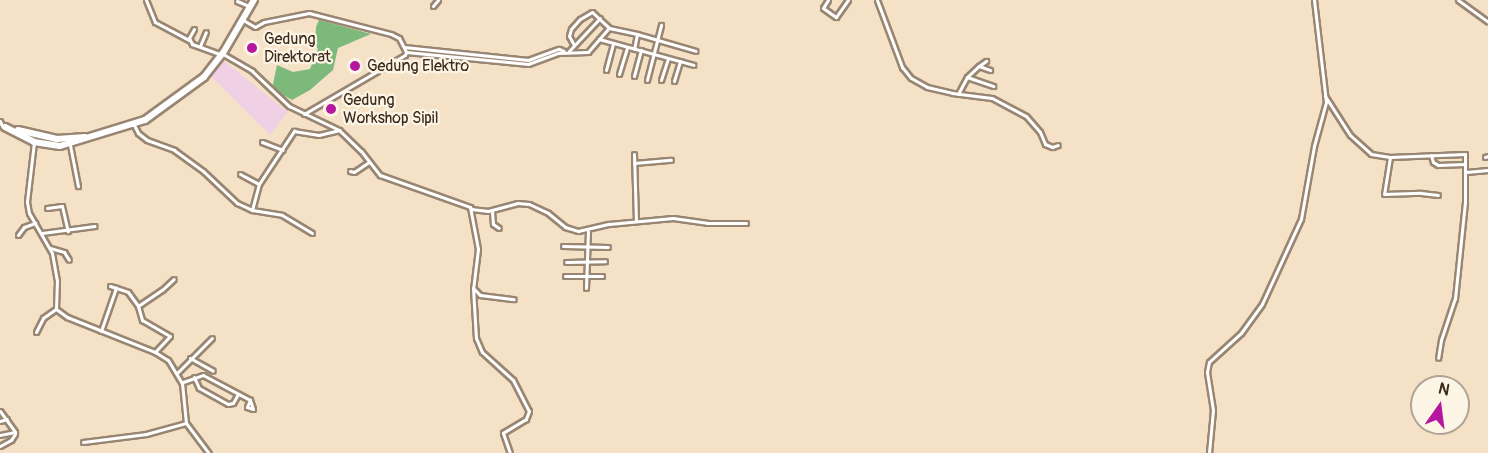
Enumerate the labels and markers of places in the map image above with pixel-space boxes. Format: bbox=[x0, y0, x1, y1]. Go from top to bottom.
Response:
place label: Gedung Direktorat bbox=[264, 29, 331, 67]
marker: Gedung Direktorat bbox=[245, 41, 259, 55]
place label: Gedung Elektro bbox=[367, 56, 469, 76]
marker: Gedung Elektro bbox=[348, 59, 362, 73]
place label: Gedung Workshop Sipil bbox=[343, 90, 438, 128]
marker: Gedung Workshop Sipil bbox=[324, 102, 338, 116]

